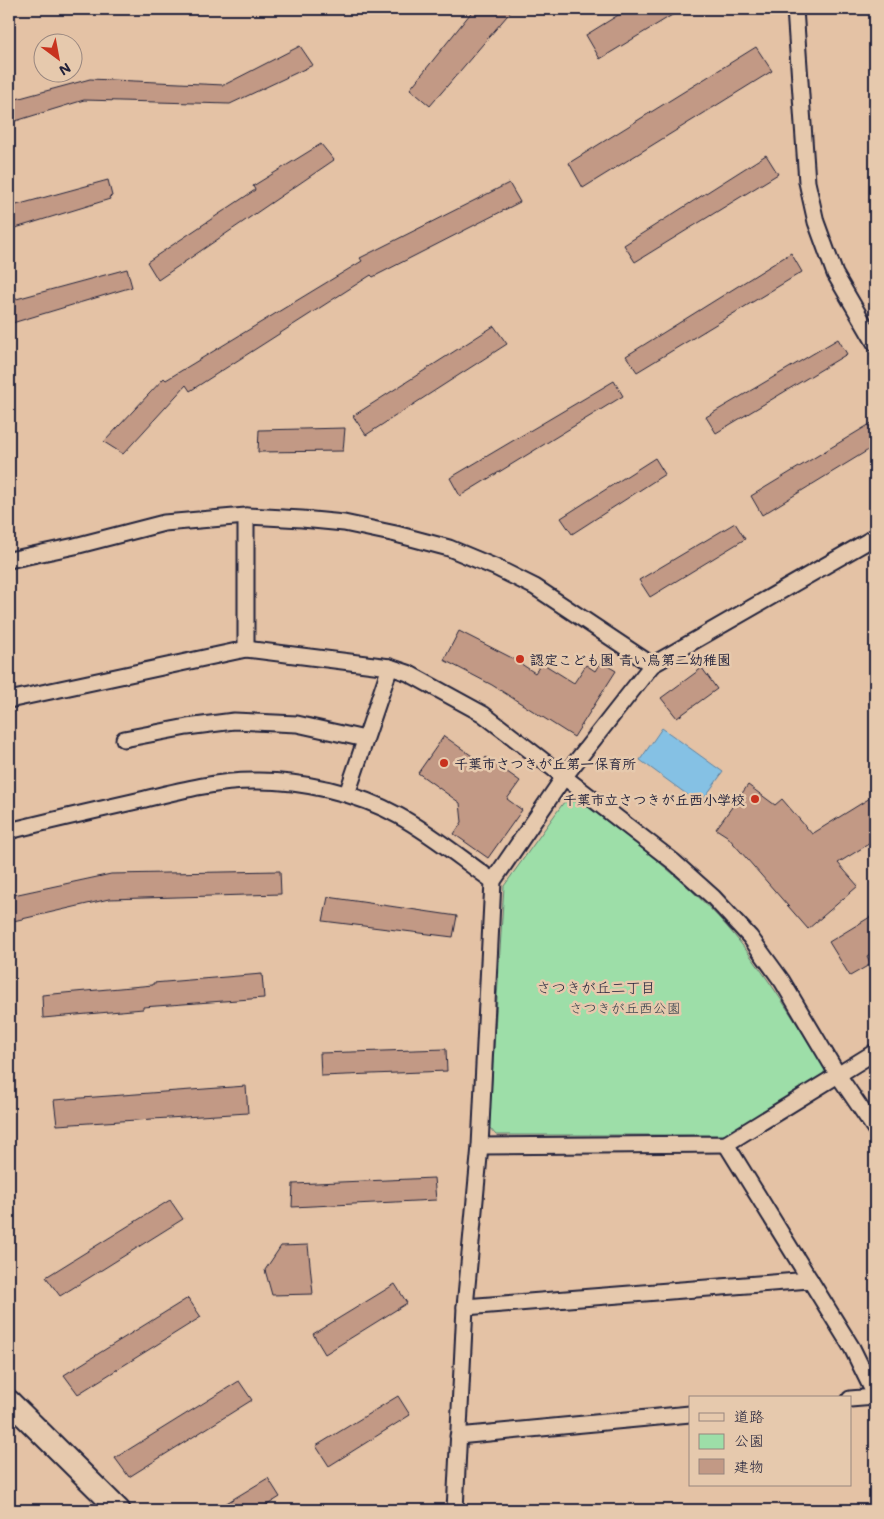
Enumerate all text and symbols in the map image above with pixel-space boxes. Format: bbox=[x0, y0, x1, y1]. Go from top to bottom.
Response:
north arrow bbox=[32, 32, 82, 82]
text: N bbox=[56, 59, 75, 80]
place label: 認定こども園 青い鳥第二幼稚園 bbox=[530, 650, 731, 669]
marker: 認定こども園 青い鳥第二幼稚園 bbox=[514, 653, 526, 665]
place label: 千葉市さつきが丘第一保育所 bbox=[454, 754, 636, 773]
marker: 千葉市さつきが丘第一保育所 bbox=[438, 757, 450, 769]
place label: 千葉市立さつきが丘西小学校 bbox=[563, 790, 745, 809]
marker: 千葉市立さつきが丘西小学校 bbox=[749, 793, 761, 805]
district label: さつきが丘二丁目 bbox=[536, 977, 656, 997]
park label: さつきが丘西公園 bbox=[569, 998, 681, 1017]
legend bbox=[689, 1396, 852, 1486]
text: 道路 bbox=[734, 1406, 764, 1426]
text: 公園 bbox=[734, 1430, 764, 1450]
text: 建物 bbox=[734, 1456, 764, 1476]

